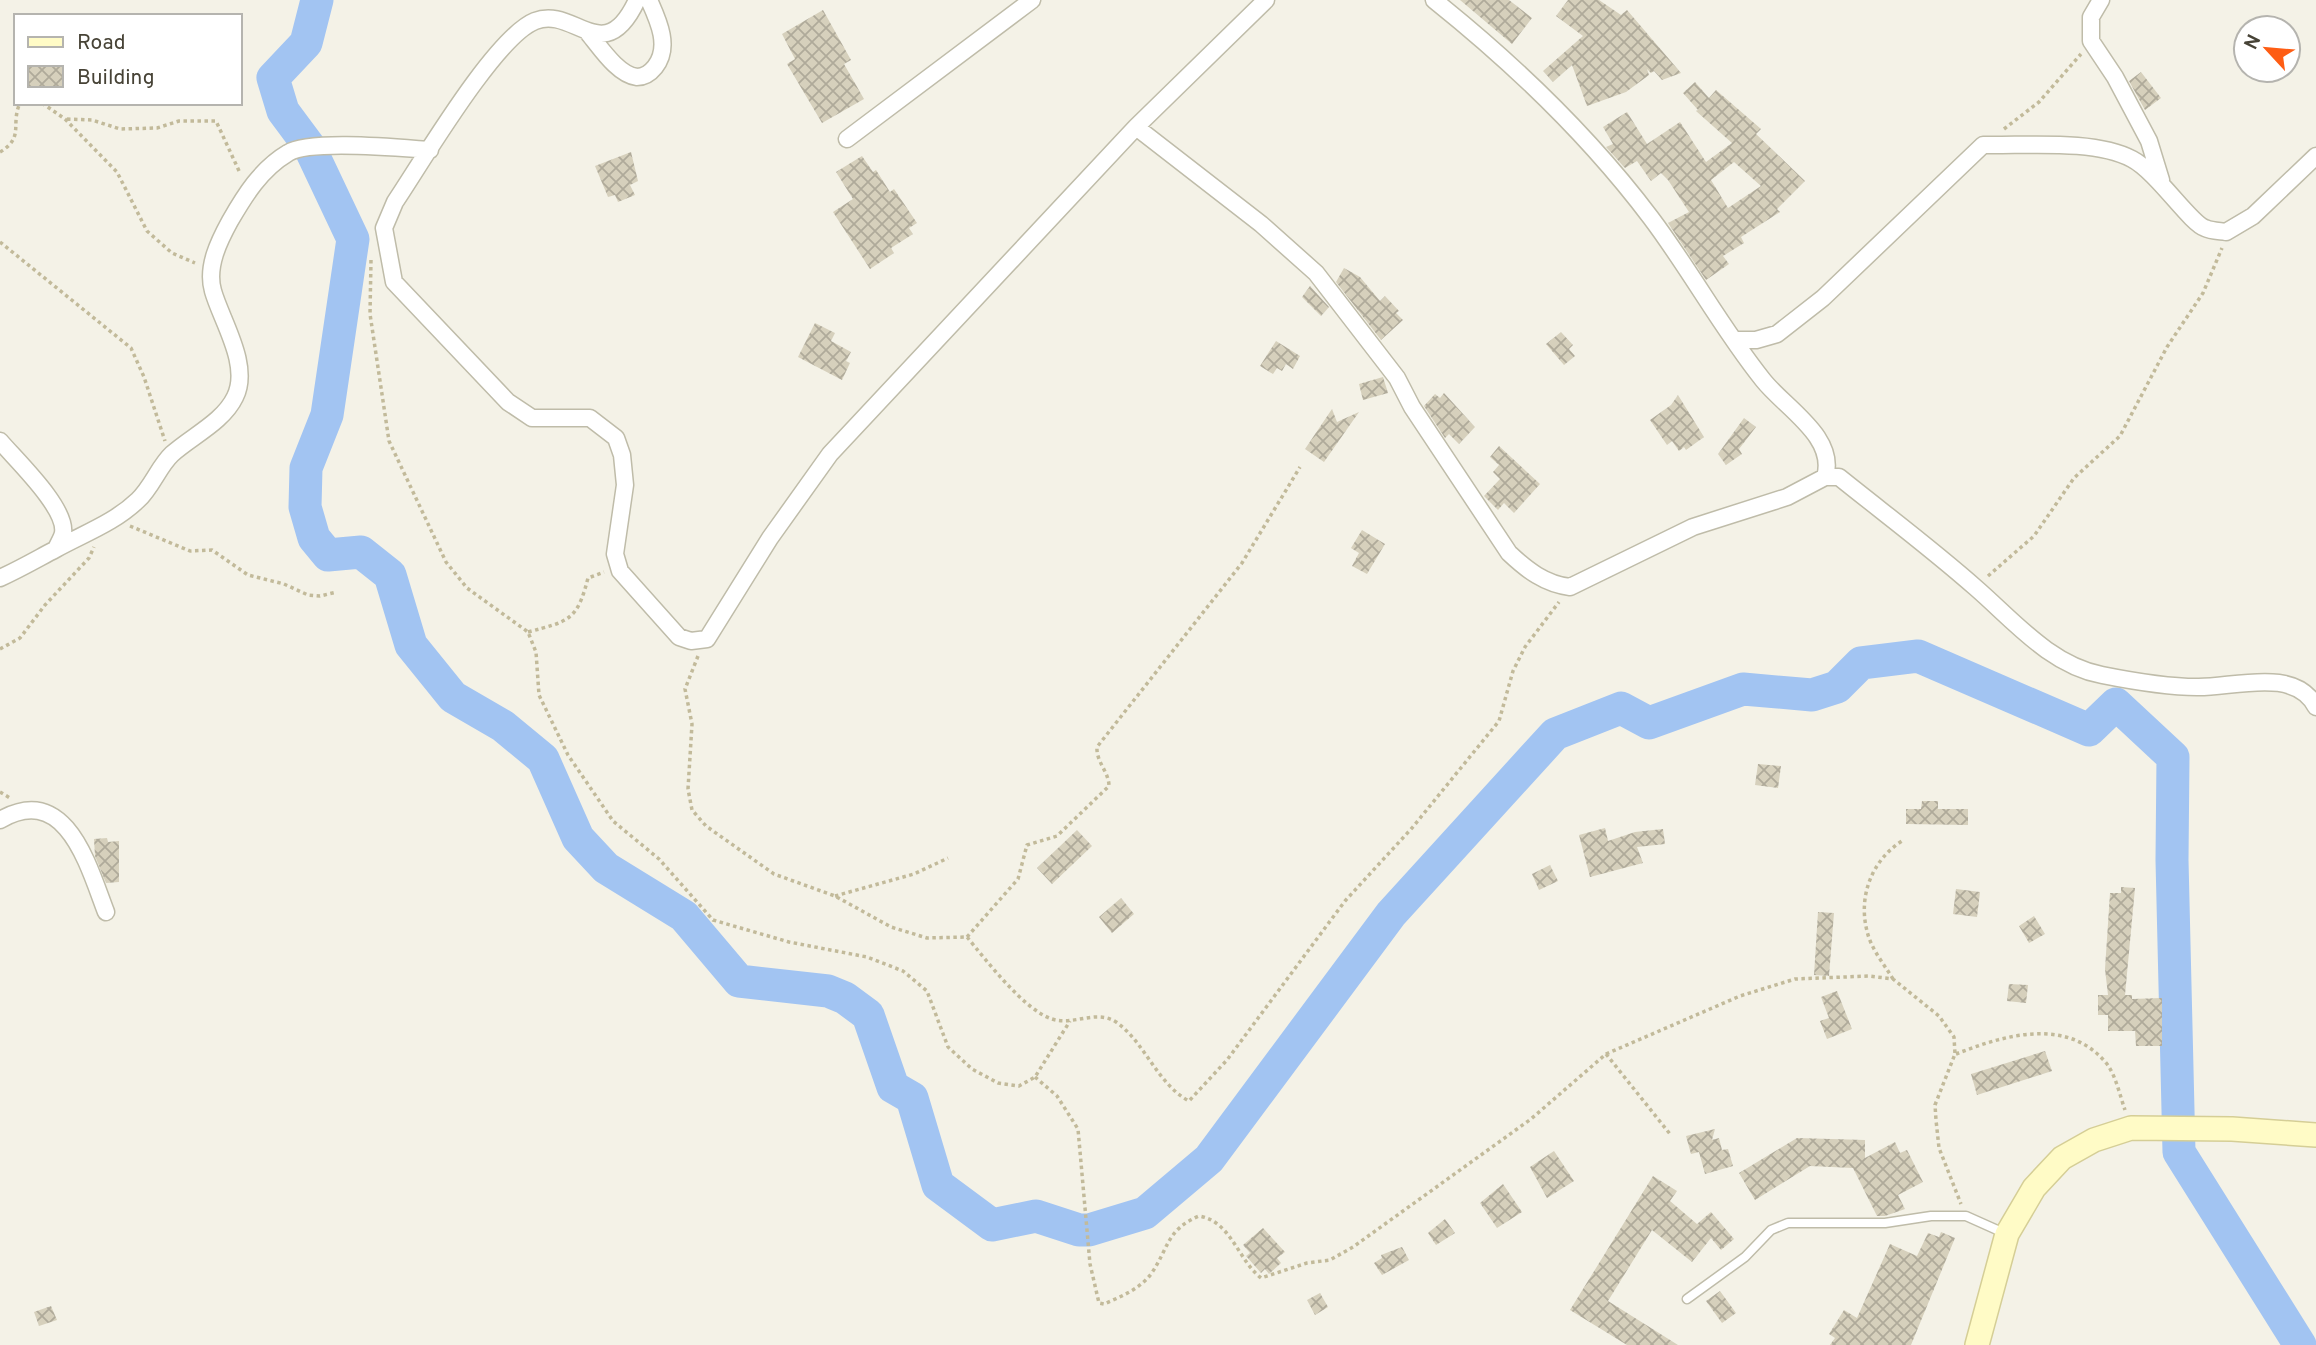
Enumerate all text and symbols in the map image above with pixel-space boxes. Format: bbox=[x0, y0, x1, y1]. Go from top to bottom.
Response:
legend bbox=[14, 14, 242, 105]
north arrow bbox=[2232, 14, 2302, 84]
text: Road bbox=[77, 30, 126, 57]
text: N bbox=[2240, 31, 2267, 54]
text: Building bbox=[77, 65, 155, 92]

